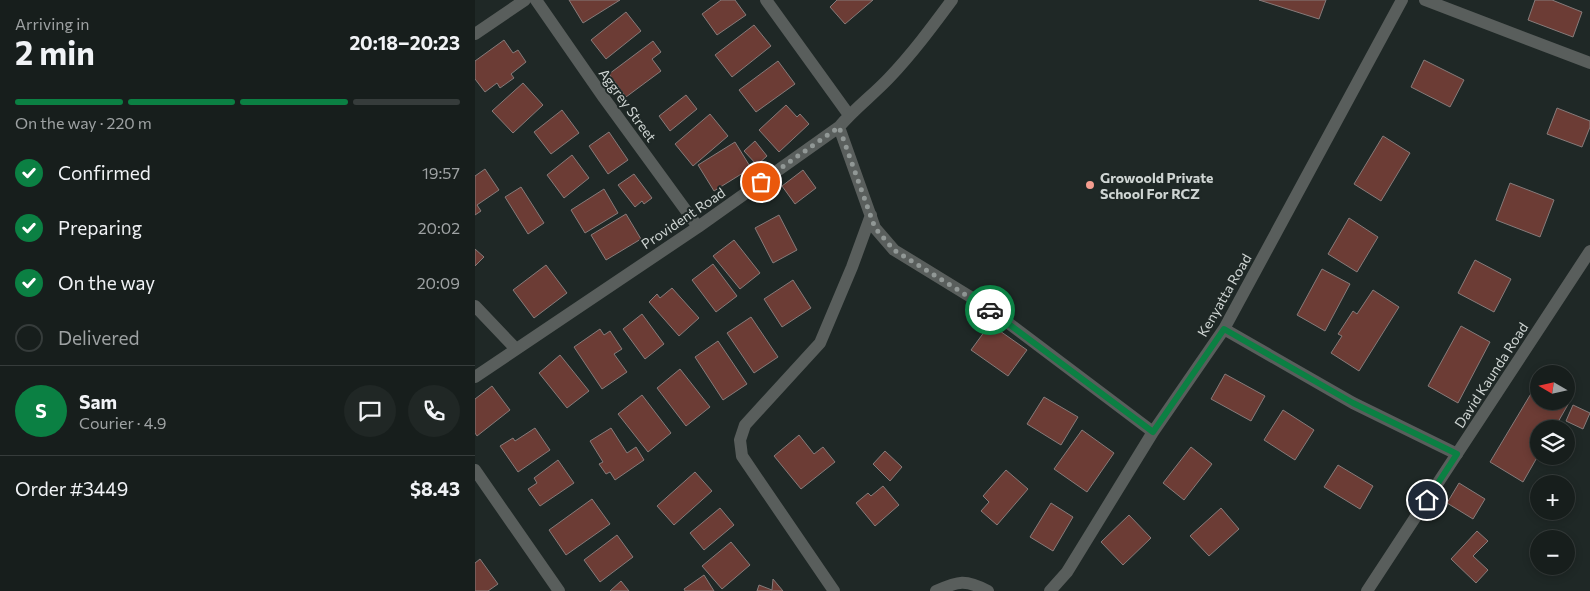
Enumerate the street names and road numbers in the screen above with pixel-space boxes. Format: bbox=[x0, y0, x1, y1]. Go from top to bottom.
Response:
street label: Aggrey Street bbox=[596, 65, 660, 145]
street label: Provident Road bbox=[638, 184, 728, 252]
street label: Kenyatta Road bbox=[1193, 251, 1255, 339]
street label: David Kaunda Road bbox=[1451, 319, 1531, 431]

